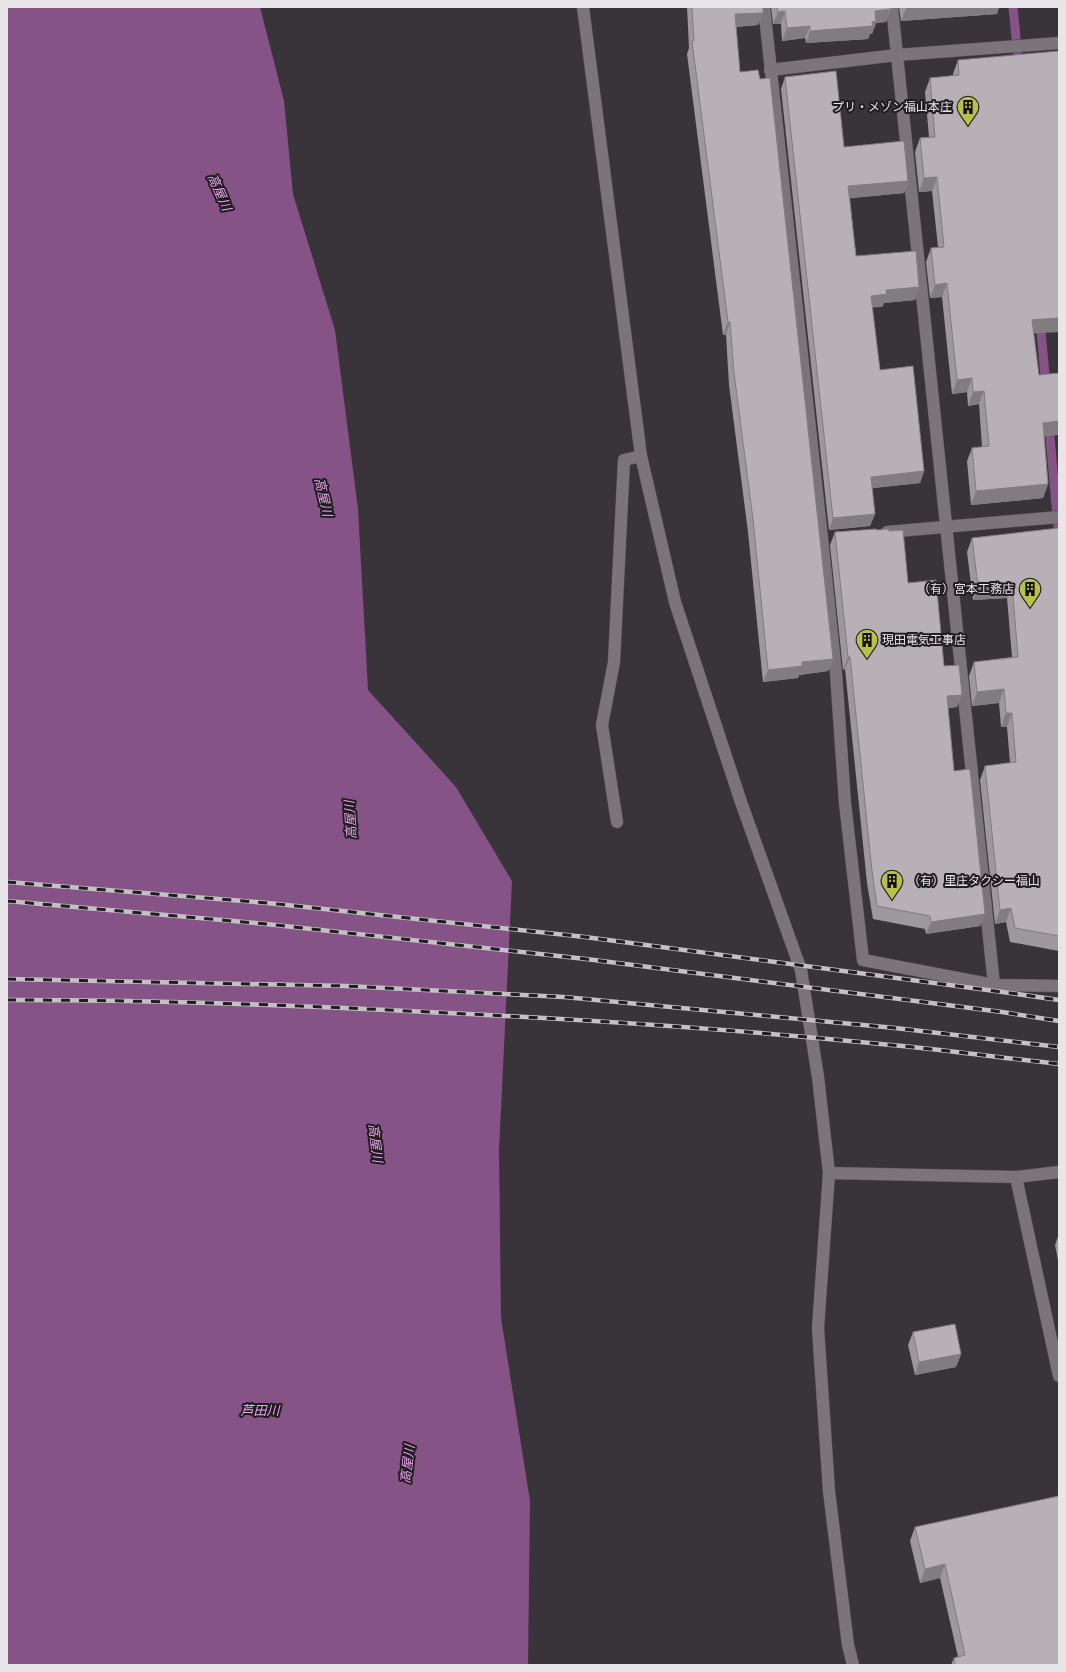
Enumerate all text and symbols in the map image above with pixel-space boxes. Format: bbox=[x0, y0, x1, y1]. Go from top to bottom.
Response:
building icon: プリ・メゾン福山本庄 bbox=[955, 94, 981, 127]
place label: プリ・メゾン福山本庄 bbox=[832, 100, 952, 114]
water label: 高屋川 bbox=[205, 171, 235, 215]
water label: 高屋川 bbox=[312, 476, 336, 520]
building icon: （有）宮本工務店 bbox=[1017, 576, 1043, 609]
place label: （有）宮本工務店 bbox=[918, 582, 1014, 596]
building icon: 現田電気工事店 bbox=[854, 627, 880, 660]
place label: 現田電気工事店 bbox=[882, 633, 966, 647]
water label: 高屋川 bbox=[342, 798, 359, 840]
building icon: （有）里庄タクシー福山 bbox=[879, 868, 905, 901]
place label: （有）里庄タクシー福山 bbox=[908, 874, 1040, 888]
water label: 高屋川 bbox=[366, 1123, 386, 1165]
water label: 芦田川 bbox=[240, 1403, 281, 1418]
water label: 高屋川 bbox=[398, 1442, 418, 1484]

